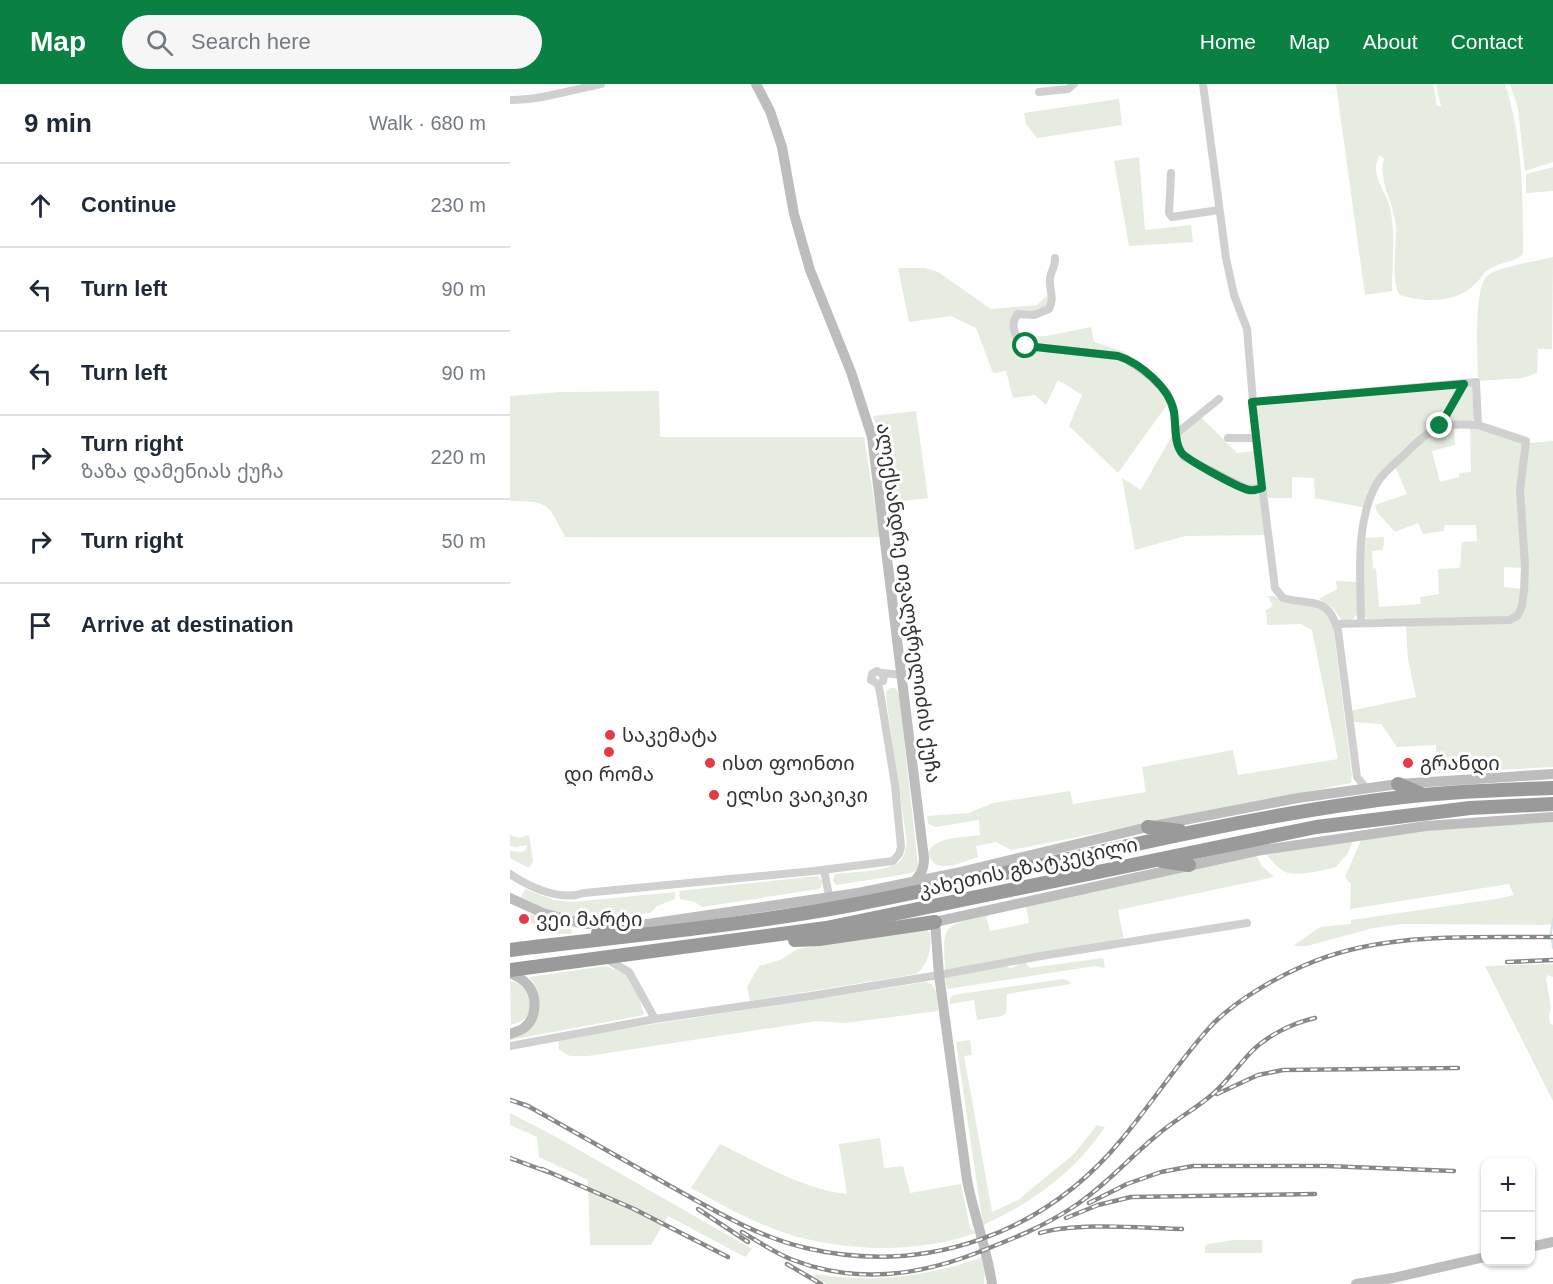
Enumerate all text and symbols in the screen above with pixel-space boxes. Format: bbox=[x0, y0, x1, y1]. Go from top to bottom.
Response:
search box bbox=[122, 15, 542, 69]
text: Map bbox=[30, 26, 86, 57]
icon: search bbox=[143, 26, 176, 59]
text: Search here bbox=[191, 29, 311, 54]
text: Home bbox=[1200, 30, 1256, 53]
text: Map bbox=[1289, 30, 1330, 53]
text: About bbox=[1363, 30, 1418, 53]
text: Contact bbox=[1451, 30, 1523, 53]
text: 9 min bbox=[24, 108, 92, 138]
text: Walk · 680 m bbox=[369, 112, 486, 134]
icon: ahead bbox=[24, 189, 57, 222]
text: Continue bbox=[81, 192, 176, 217]
text: 230 m bbox=[430, 194, 486, 216]
icon: left bbox=[24, 273, 57, 306]
text: Turn left bbox=[81, 276, 167, 301]
text: 90 m bbox=[442, 278, 486, 300]
route start bbox=[1012, 332, 1038, 358]
icon: left bbox=[24, 357, 57, 390]
text: Turn left bbox=[81, 360, 167, 385]
text: 90 m bbox=[442, 362, 486, 384]
route end bbox=[1426, 412, 1452, 438]
street label: ალექსანდრე თვალჭრელიძის ქუჩა bbox=[871, 421, 945, 785]
text: Turn right bbox=[81, 431, 183, 456]
icon: right bbox=[24, 441, 57, 474]
text: 220 m bbox=[430, 446, 486, 468]
text: ზაზა დამენიას ქუჩა bbox=[81, 460, 284, 482]
icon: right bbox=[24, 525, 57, 558]
text: Turn right bbox=[81, 528, 183, 553]
text: 50 m bbox=[442, 530, 486, 552]
icon: arrive bbox=[24, 609, 57, 642]
text: Arrive at destination bbox=[81, 612, 294, 637]
place label: საკემატა bbox=[622, 724, 718, 747]
marker: საკემატა bbox=[603, 728, 617, 742]
marker: დი რომა bbox=[602, 745, 616, 759]
place label: ისთ ფოინთი bbox=[722, 752, 855, 775]
place label: გრანდი bbox=[1420, 752, 1500, 776]
marker: ისთ ფოინთი bbox=[703, 756, 717, 770]
marker: გრანდი bbox=[1401, 756, 1415, 770]
place label: დი რომა bbox=[564, 763, 654, 787]
place label: ელსი ვაიკიკი bbox=[726, 784, 868, 808]
marker: ელსი ვაიკიკი bbox=[707, 788, 721, 802]
street label: კახეთის გზატკეცილი bbox=[916, 833, 1140, 903]
place label: ვეი მარტი bbox=[536, 908, 642, 931]
marker: ვეი მარტი bbox=[517, 912, 531, 926]
map controls bbox=[1481, 1158, 1535, 1266]
button: + bbox=[1481, 1158, 1535, 1212]
button: − bbox=[1481, 1212, 1535, 1266]

